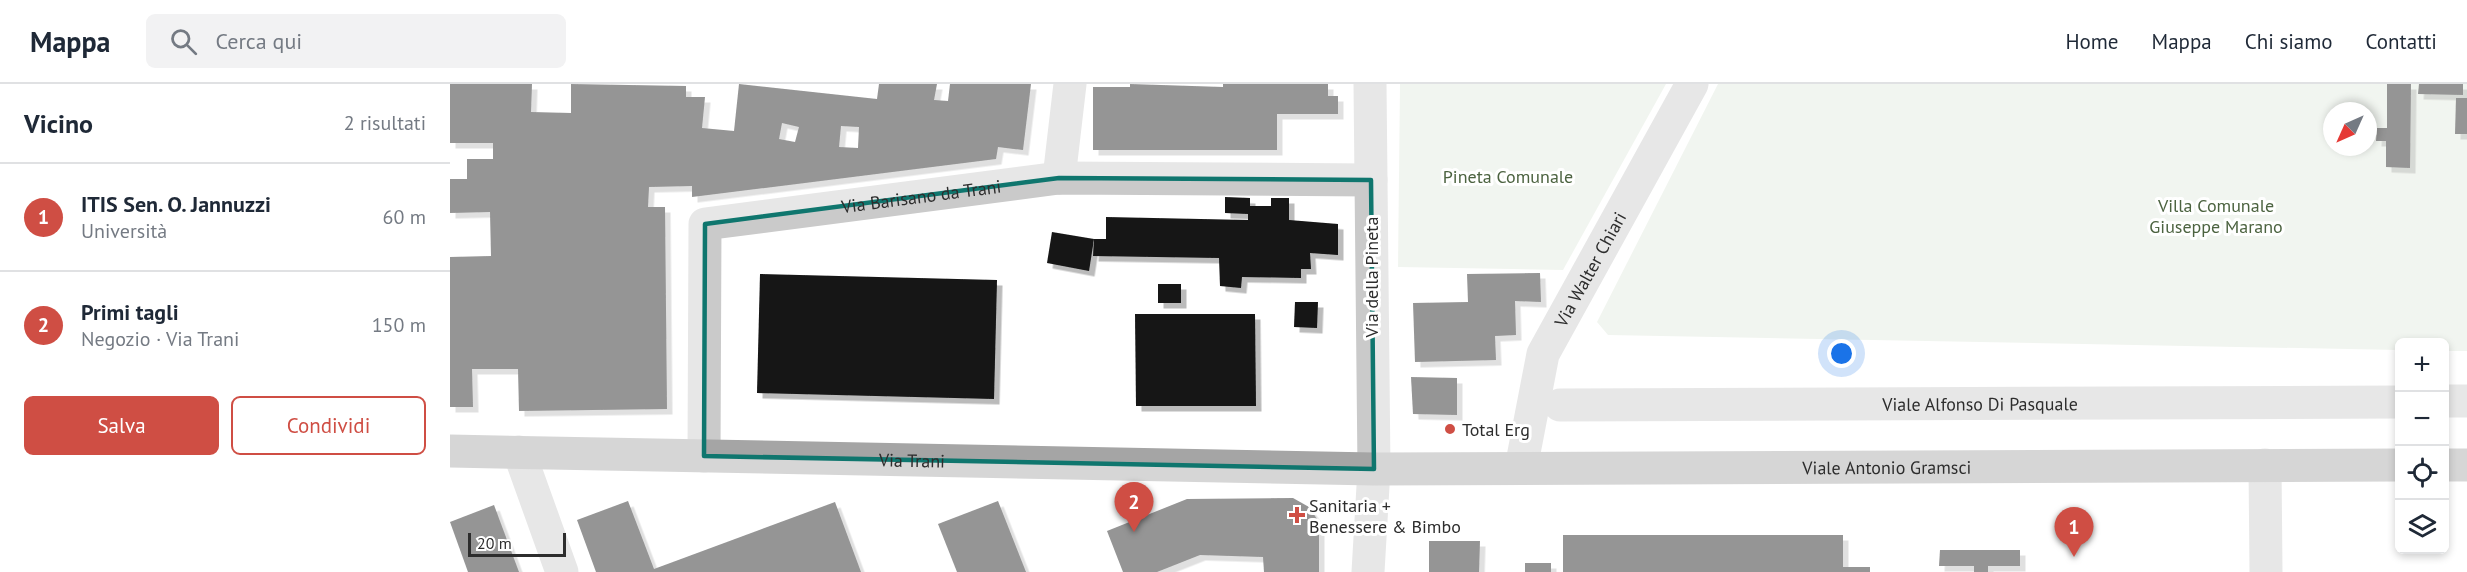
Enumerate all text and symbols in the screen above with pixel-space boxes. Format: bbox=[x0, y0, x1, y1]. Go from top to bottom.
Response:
search box bbox=[146, 14, 566, 68]
text: Mappa bbox=[30, 23, 110, 60]
icon: search bbox=[167, 25, 200, 58]
text: Cerca qui bbox=[215, 27, 302, 55]
text: Home bbox=[2065, 28, 2119, 55]
text: Mappa bbox=[2152, 28, 2212, 55]
text: Chi siamo bbox=[2245, 28, 2333, 55]
text: Contatti bbox=[2366, 28, 2437, 55]
north arrow bbox=[2323, 102, 2377, 156]
text: Vicino bbox=[24, 107, 93, 140]
text: 2 risultati bbox=[344, 110, 426, 136]
park label: Pineta Comunale bbox=[1443, 165, 1573, 188]
street label: Via Barisano da Trani bbox=[839, 174, 1002, 218]
text: ITIS Sen. O. Jannuzzi bbox=[81, 190, 271, 218]
park label: Villa Comunale Giuseppe Marano bbox=[2149, 194, 2283, 238]
text: 1 bbox=[38, 204, 49, 230]
text: 60 m bbox=[383, 204, 426, 230]
street label: Via Walter Chiari bbox=[1548, 208, 1631, 331]
street label: Via della Pineta bbox=[1360, 217, 1383, 338]
text: Università bbox=[81, 218, 167, 244]
text: Primi tagli bbox=[81, 298, 179, 326]
text: 2 bbox=[38, 312, 49, 338]
text: 150 m bbox=[372, 312, 426, 338]
text: Negozio · Via Trani bbox=[81, 326, 239, 352]
map controls bbox=[2395, 338, 2449, 554]
button: + bbox=[2395, 338, 2449, 392]
your location bbox=[1827, 339, 1856, 368]
street label: Viale Alfonso Di Pasquale bbox=[1881, 392, 2078, 415]
button: − bbox=[2395, 392, 2449, 446]
button: Salva bbox=[24, 396, 219, 455]
button: Condividi bbox=[231, 396, 426, 455]
place label: Total Erg bbox=[1462, 418, 1530, 441]
marker: Total Erg bbox=[1443, 422, 1457, 436]
button: locate bbox=[2395, 446, 2449, 500]
street label: Via Trani bbox=[878, 448, 945, 472]
street label: Viale Antonio Gramsci bbox=[1801, 455, 1971, 479]
pin: 2 bbox=[1114, 482, 1154, 532]
place label: Sanitaria + Benessere & Bimbo bbox=[1309, 494, 1461, 538]
button: layers bbox=[2395, 500, 2449, 554]
marker: Sanitaria + Benessere & Bimbo bbox=[1290, 508, 1304, 522]
pin: 1 bbox=[2054, 508, 2094, 557]
scale bar bbox=[468, 530, 566, 558]
text: 20 m bbox=[477, 533, 512, 553]

